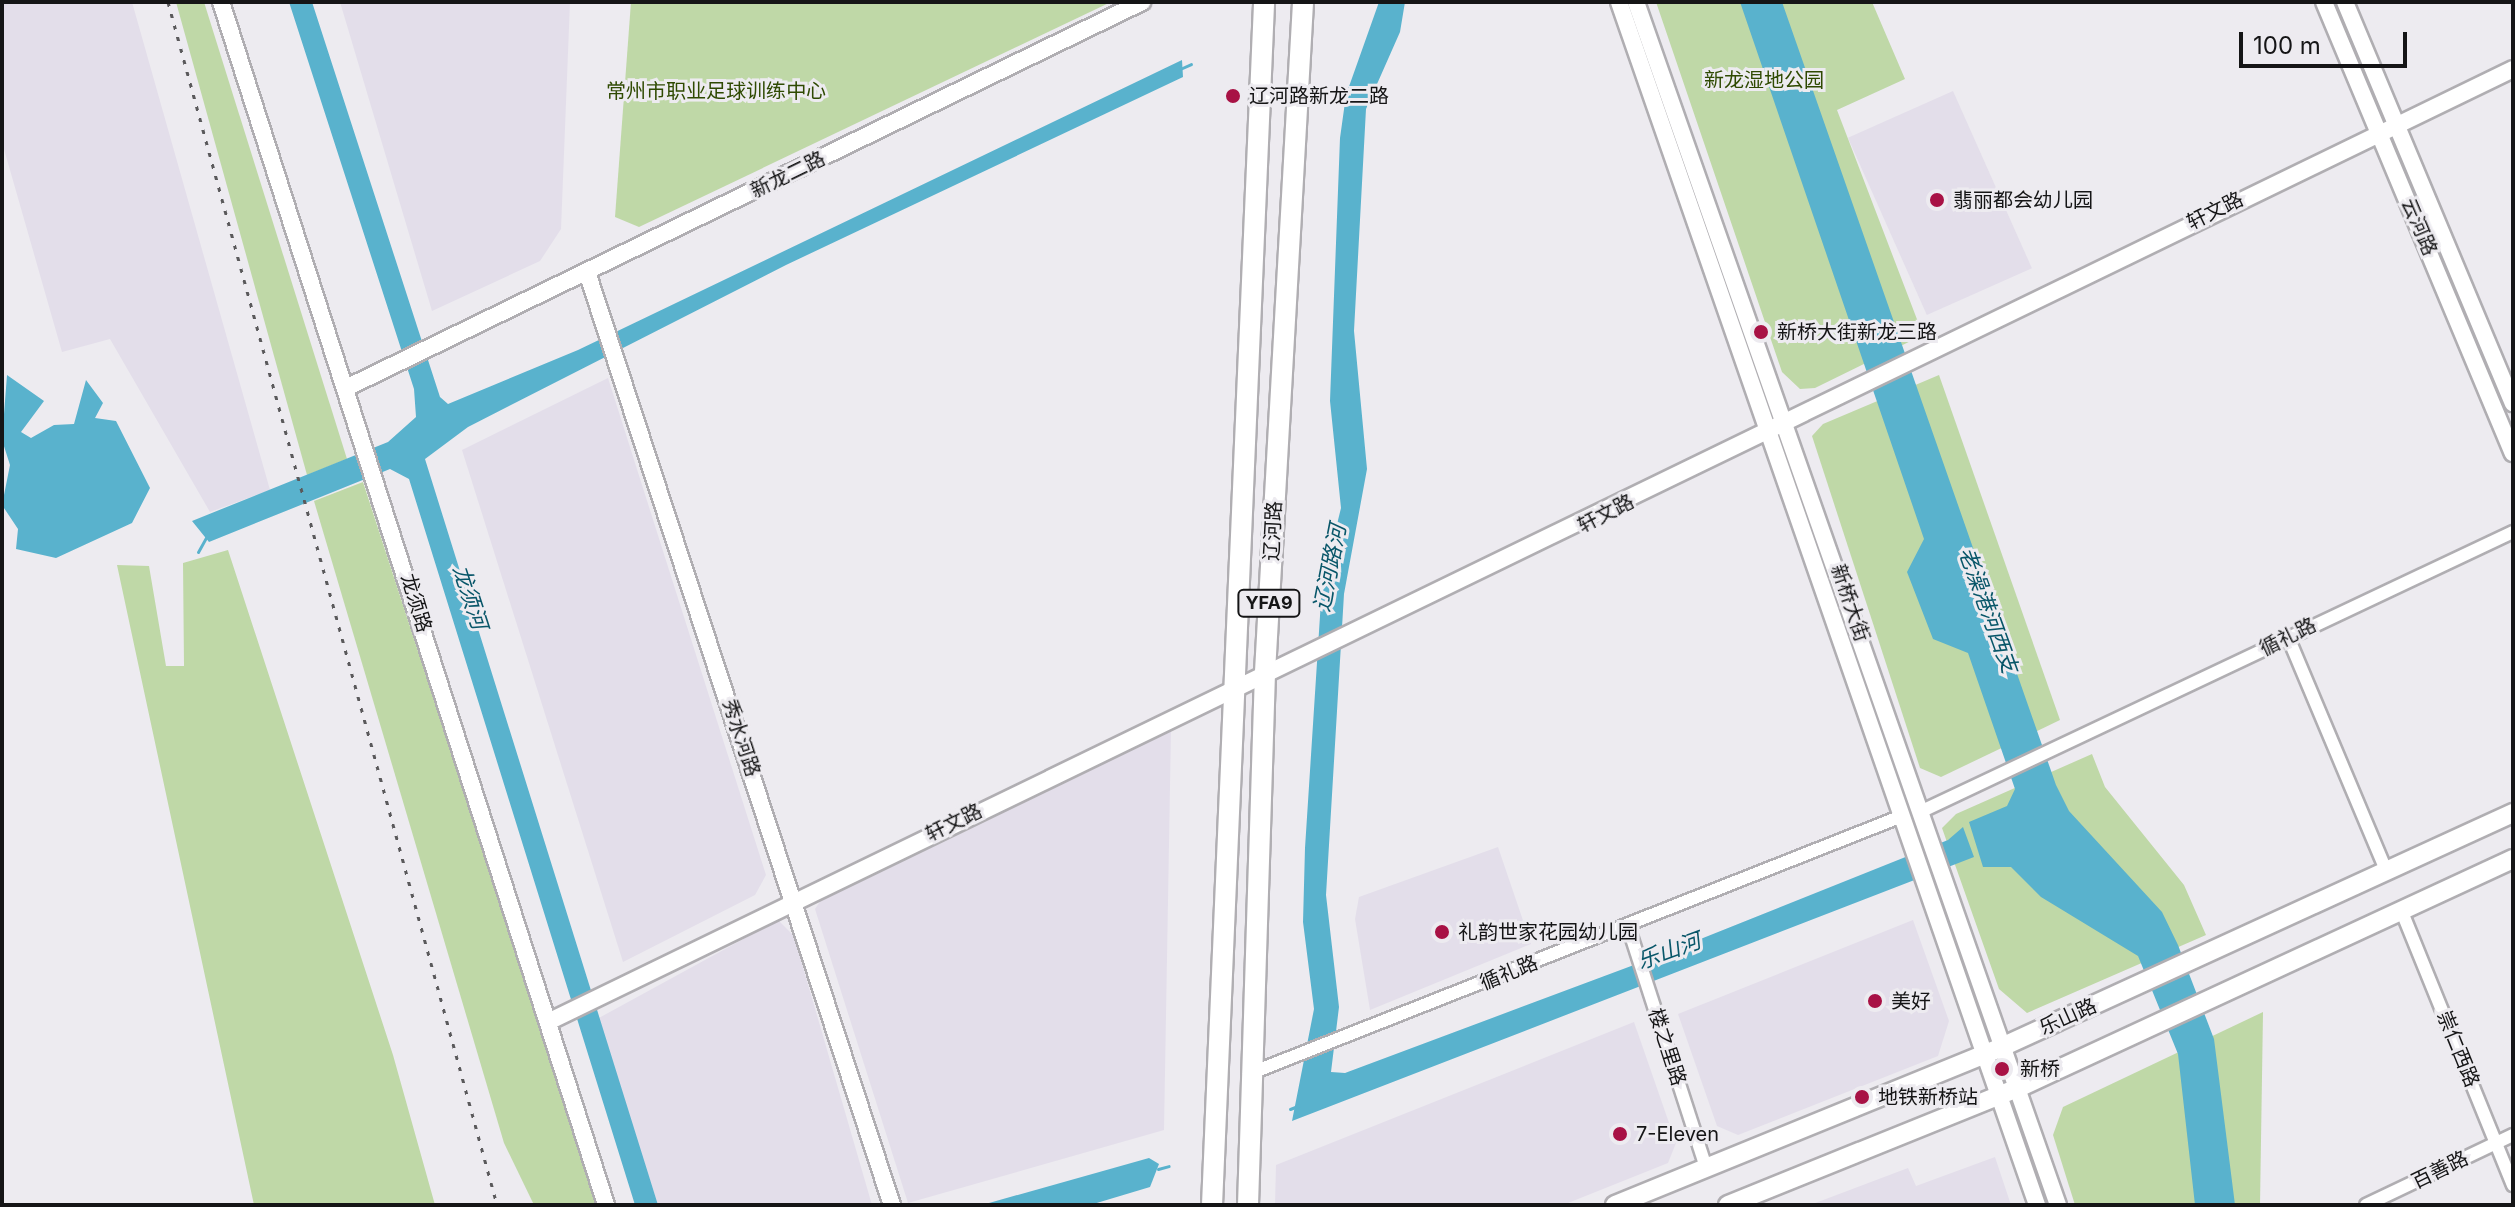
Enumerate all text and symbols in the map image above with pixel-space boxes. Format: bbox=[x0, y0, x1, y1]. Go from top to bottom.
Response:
scale bar bbox=[2243, 16, 2411, 66]
text: 100 m bbox=[2253, 31, 2321, 60]
park label: 新龙湿地公园 bbox=[1704, 68, 1824, 92]
park label: 常州市职业足球训练中心 bbox=[606, 79, 826, 103]
place label: 辽河路新龙二路 bbox=[1249, 84, 1389, 108]
marker: 辽河路新龙二路 bbox=[1224, 87, 1242, 105]
street label: 新龙二路 bbox=[747, 147, 829, 203]
street label: 轩文路 bbox=[2183, 187, 2247, 235]
place label: 翡丽都会幼儿园 bbox=[1953, 188, 2093, 212]
marker: 翡丽都会幼儿园 bbox=[1928, 191, 1946, 209]
street label: 云河路 bbox=[2396, 195, 2442, 259]
place label: 新桥大街新龙三路 bbox=[1777, 320, 1937, 344]
marker: 新桥大街新龙三路 bbox=[1752, 323, 1770, 341]
street label: 轩文路 bbox=[1574, 490, 1638, 538]
street label: 辽河路 bbox=[1259, 500, 1287, 562]
water label: 辽河路河 bbox=[1309, 522, 1351, 614]
water label: 老澡港河西支 bbox=[1953, 543, 2023, 677]
street label: 新桥大街 bbox=[1826, 561, 1874, 645]
water label: 龙须河 bbox=[447, 562, 493, 632]
street label: 龙须路 bbox=[396, 571, 436, 635]
road number: YFA9 bbox=[1237, 589, 1301, 617]
street label: 循礼路 bbox=[2256, 613, 2320, 661]
street label: 秀水河路 bbox=[717, 696, 765, 780]
street label: 轩文路 bbox=[922, 799, 986, 847]
place label: 礼韵世家花园幼儿园 bbox=[1458, 920, 1638, 944]
marker: 礼韵世家花园幼儿园 bbox=[1433, 923, 1451, 941]
water label: 乐山河 bbox=[1633, 927, 1705, 975]
street label: 循礼路 bbox=[1477, 951, 1541, 995]
place label: 美好 bbox=[1891, 989, 1931, 1013]
marker: 美好 bbox=[1866, 992, 1884, 1010]
street label: 乐山路 bbox=[2036, 994, 2100, 1040]
street label: 楼之里路 bbox=[1643, 1005, 1691, 1089]
street label: 崇仁西路 bbox=[2432, 1007, 2484, 1091]
place label: 新桥 bbox=[2020, 1057, 2060, 1081]
marker: 新桥 bbox=[1991, 1058, 2013, 1080]
place label: 地铁新桥站 bbox=[1878, 1085, 1978, 1109]
marker: 地铁新桥站 bbox=[1853, 1088, 1871, 1106]
place label: 7-Eleven bbox=[1636, 1122, 1719, 1146]
marker: 7-Eleven bbox=[1611, 1125, 1629, 1143]
street label: 百善路 bbox=[2408, 1146, 2472, 1194]

